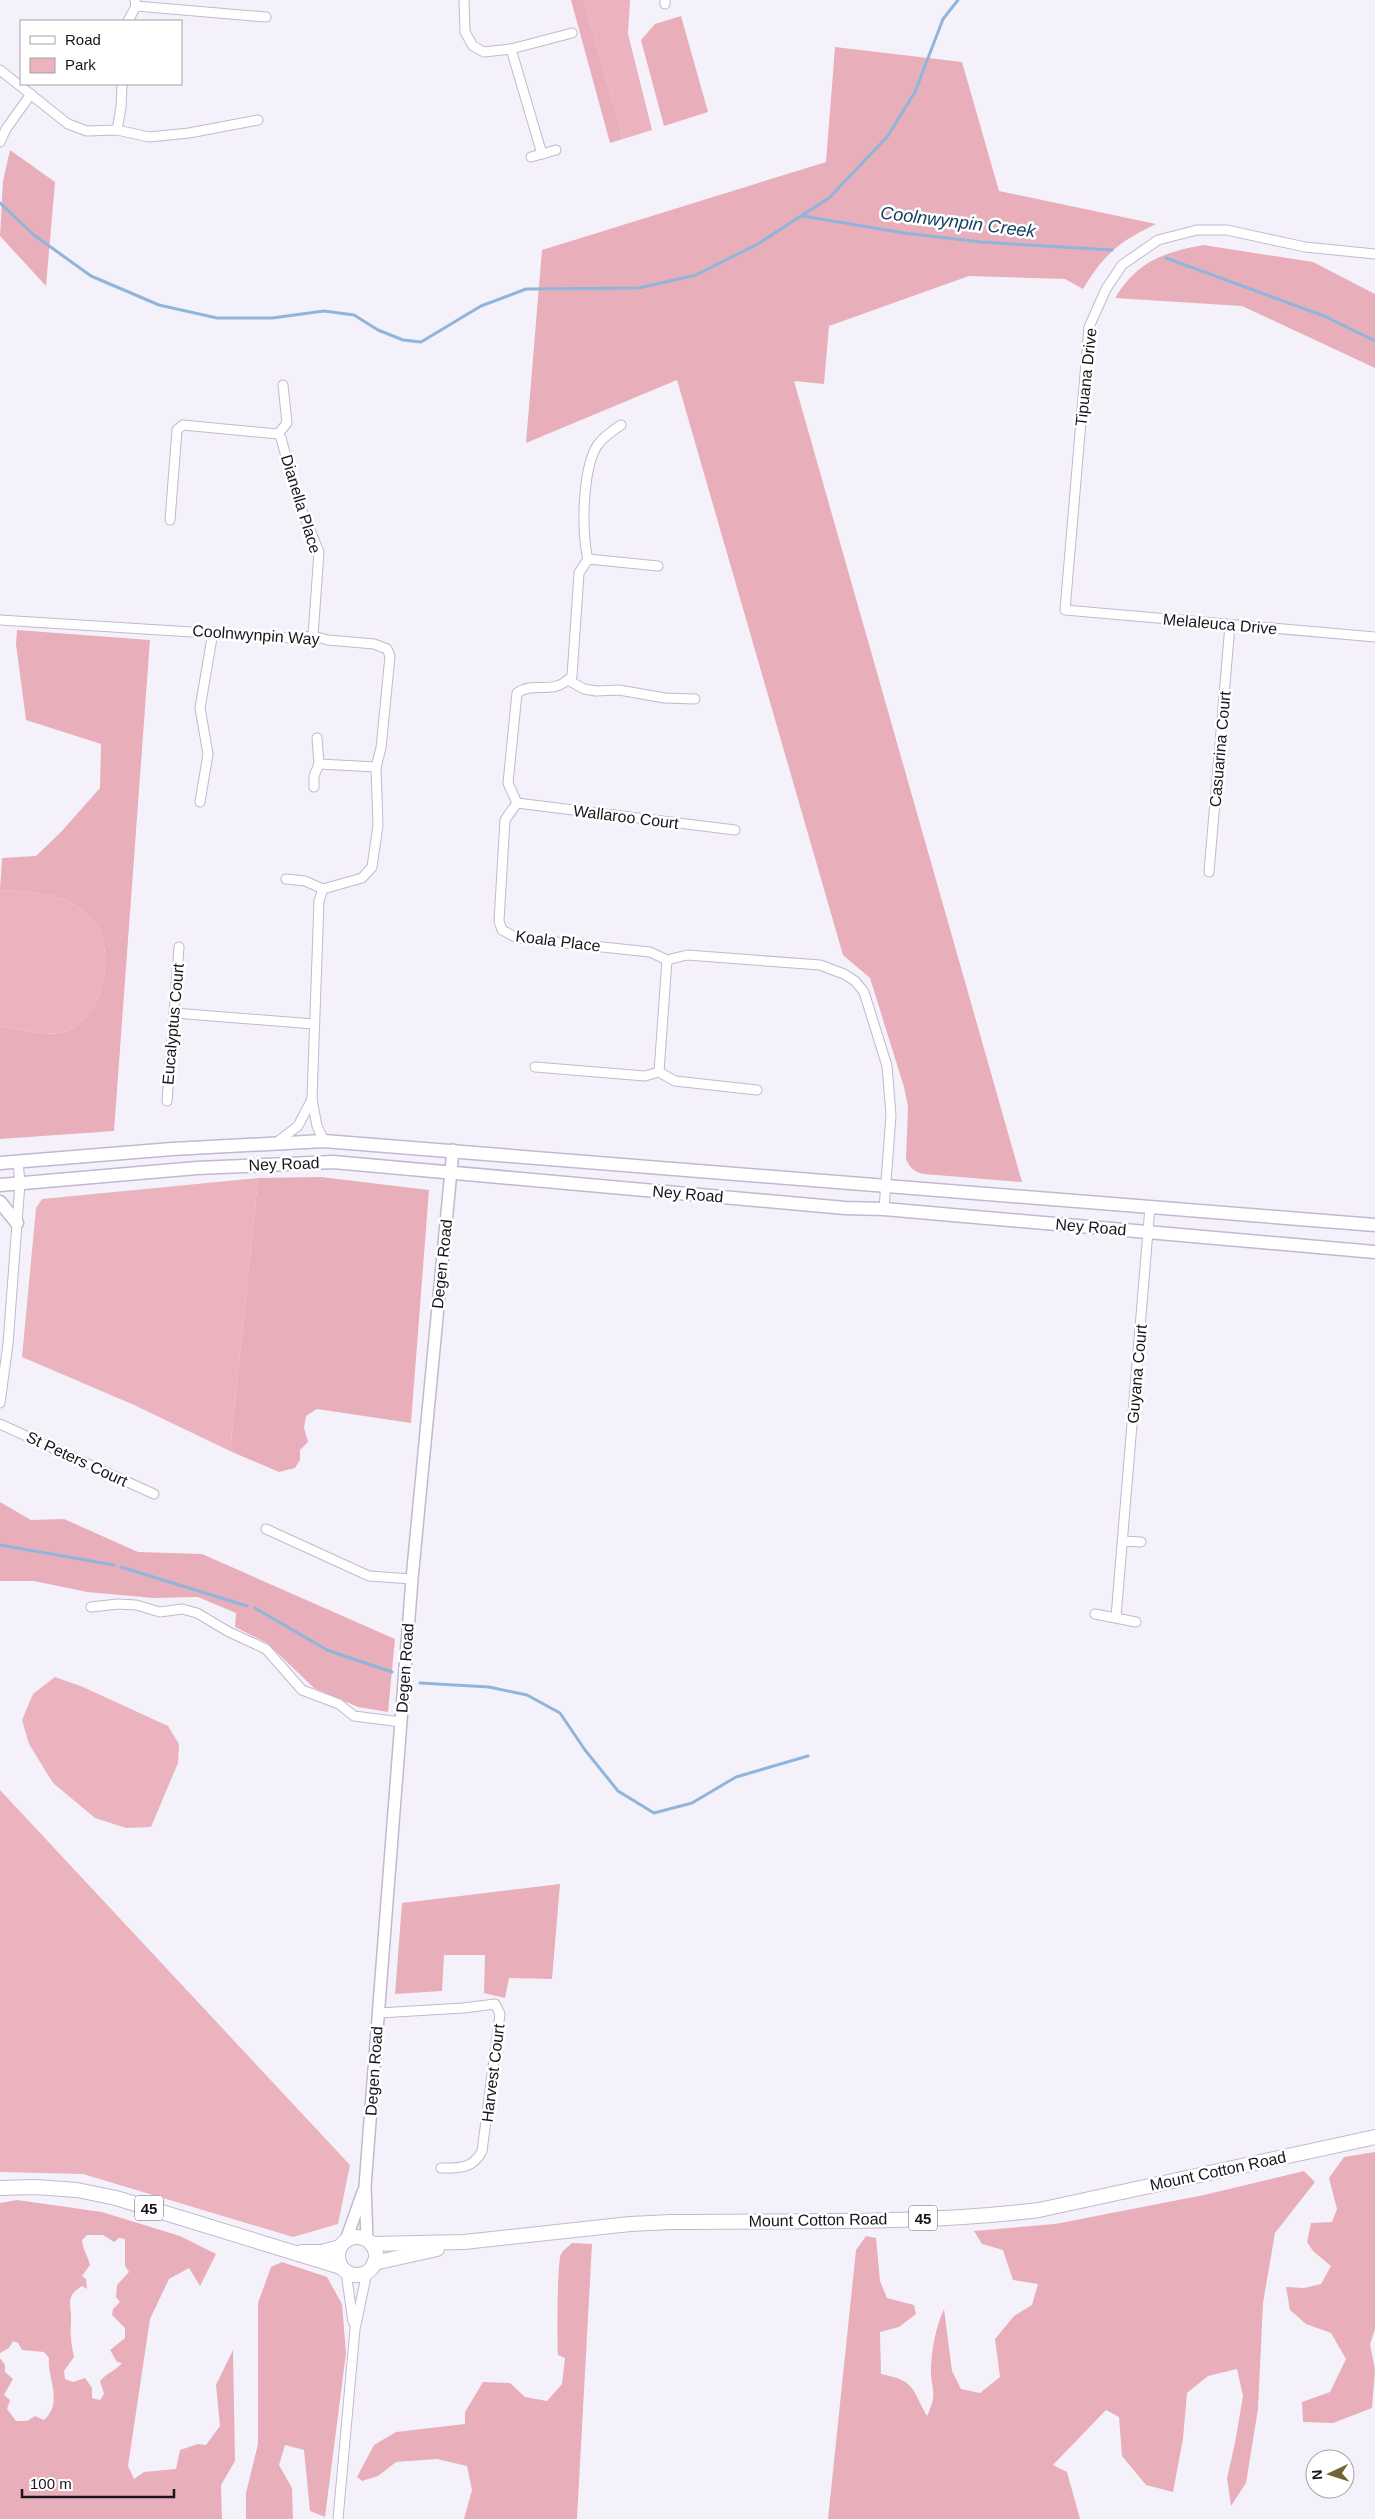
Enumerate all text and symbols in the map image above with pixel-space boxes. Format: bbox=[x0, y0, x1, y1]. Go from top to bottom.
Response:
legend bbox=[20, 20, 182, 85]
text: Road bbox=[65, 31, 101, 48]
text: Park bbox=[65, 56, 96, 73]
water label: Coolnwynpin Creek bbox=[879, 203, 1038, 242]
street label: Tipuana Drive bbox=[1072, 327, 1100, 427]
street label: Dianella Place bbox=[278, 453, 324, 555]
street label: Melaleuca Drive bbox=[1162, 611, 1278, 637]
street label: Coolnwynpin Way bbox=[192, 622, 320, 648]
street label: Casuarina Court bbox=[1206, 690, 1234, 808]
street label: Wallaroo Court bbox=[572, 802, 680, 832]
street label: Koala Place bbox=[515, 927, 602, 955]
street label: Eucalyptus Court bbox=[159, 962, 187, 1085]
street label: Ney Road bbox=[248, 1154, 320, 1174]
street label: Ney Road bbox=[652, 1182, 724, 1206]
street label: Ney Road bbox=[1055, 1215, 1127, 1239]
street label: Degen Road bbox=[429, 1218, 455, 1310]
street label: Guyana Court bbox=[1124, 1323, 1150, 1424]
street label: St Peters Court bbox=[24, 1428, 131, 1490]
street label: Degen Road bbox=[393, 1623, 417, 1713]
street label: Harvest Court bbox=[479, 2022, 508, 2123]
street label: Degen Road bbox=[362, 2026, 386, 2116]
street label: Mount Cotton Road bbox=[1148, 2148, 1288, 2194]
road number: 45 bbox=[135, 2196, 163, 2220]
road number: 45 bbox=[909, 2206, 937, 2230]
street label: Mount Cotton Road bbox=[748, 2210, 888, 2230]
north arrow bbox=[1305, 2449, 1355, 2499]
scale bar bbox=[22, 2466, 175, 2498]
text: N bbox=[1309, 2469, 1325, 2481]
text: 100 m bbox=[30, 2475, 72, 2492]

